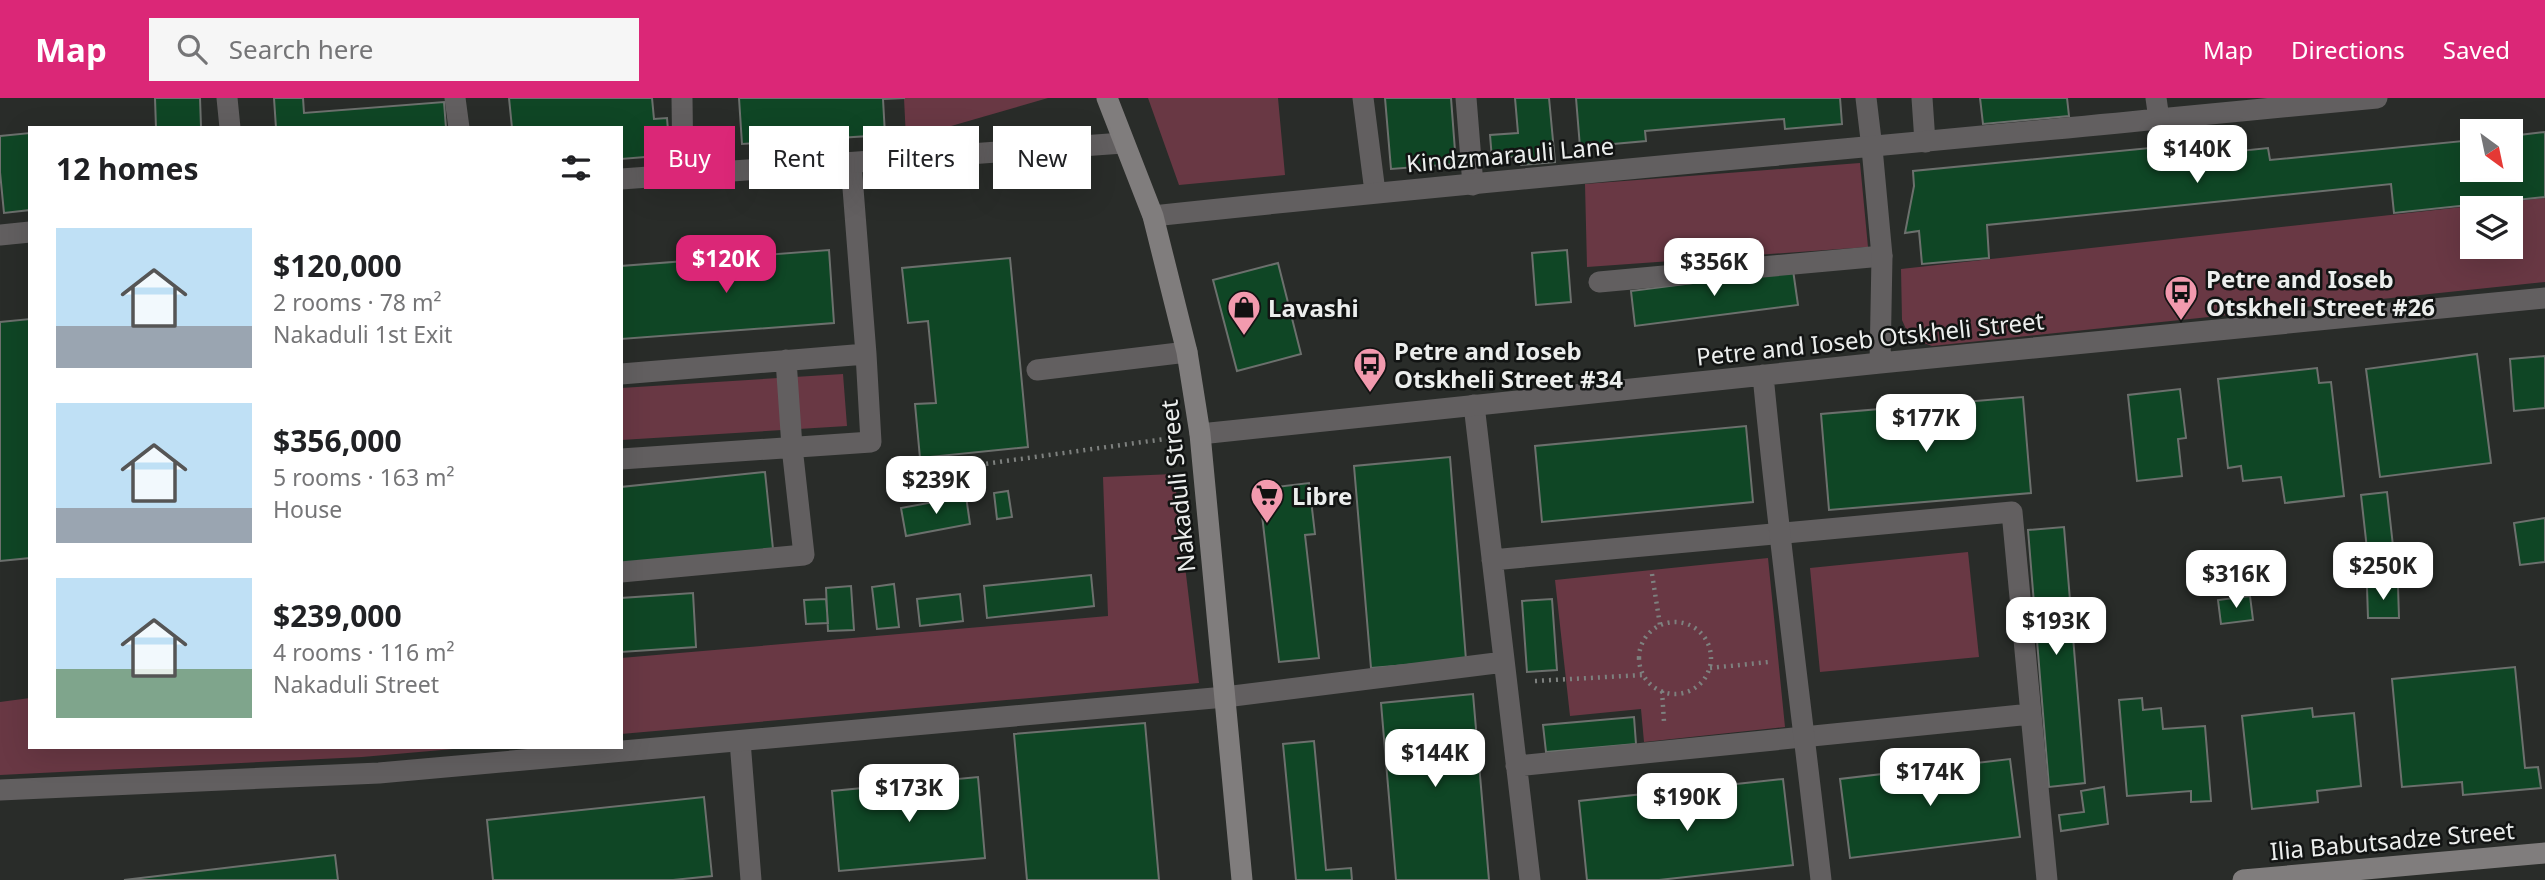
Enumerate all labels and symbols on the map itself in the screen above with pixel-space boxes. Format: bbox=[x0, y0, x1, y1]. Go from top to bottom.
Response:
north arrow bbox=[2460, 119, 2524, 182]
pin: $140K bbox=[2148, 126, 2246, 185]
street label: Kindzmarauli Lane bbox=[1405, 128, 1615, 180]
pin: $120K bbox=[677, 236, 775, 295]
pin: $356K bbox=[1665, 238, 1763, 298]
place label: Petre and Ioseb Otskheli Street #26 bbox=[2206, 262, 2435, 323]
bus stop icon: Petre and Ioseb Otskheli Street #26 bbox=[2162, 273, 2200, 322]
shop icon: Lavashi bbox=[1225, 288, 1263, 337]
place label: Lavashi bbox=[1268, 291, 1359, 324]
street label: Petre and Ioseb Otskheli Street bbox=[1694, 303, 2046, 373]
place label: Petre and Ioseb Otskheli Street #34 bbox=[1394, 334, 1623, 395]
bus stop icon: Petre and Ioseb Otskheli Street #34 bbox=[1351, 345, 1389, 394]
pin: $177K bbox=[1877, 394, 1975, 454]
street label: Nakaduli Street bbox=[1152, 398, 1202, 574]
pin: $239K bbox=[887, 456, 985, 516]
supermarket icon: Libre bbox=[1248, 476, 1286, 525]
place label: Libre bbox=[1292, 479, 1352, 512]
pin: $250K bbox=[2334, 542, 2432, 602]
pin: $316K bbox=[2187, 550, 2285, 610]
pin: $193K bbox=[2007, 598, 2105, 657]
pin: $144K bbox=[1386, 730, 1484, 789]
pin: $174K bbox=[1881, 748, 1979, 808]
pin: $173K bbox=[860, 764, 958, 824]
pin: $190K bbox=[1638, 774, 1736, 833]
street label: Ilia Babutsadze Street bbox=[2268, 813, 2516, 867]

